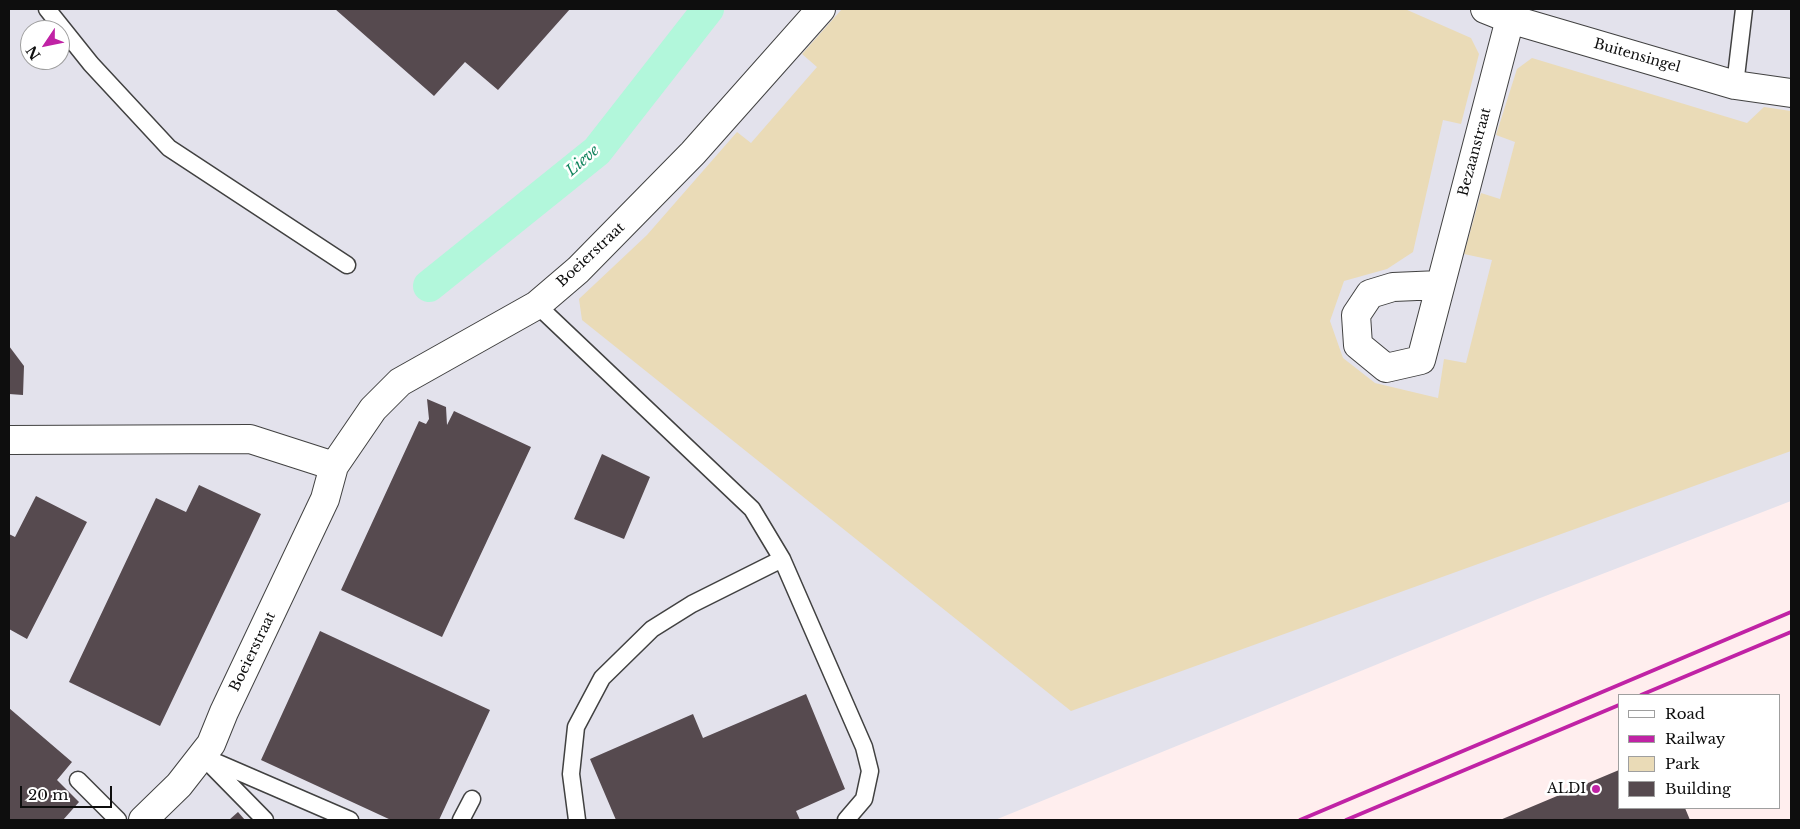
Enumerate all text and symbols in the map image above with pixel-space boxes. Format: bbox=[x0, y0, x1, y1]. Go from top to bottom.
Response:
north arrow bbox=[20, 20, 70, 70]
street label: Buitensingel bbox=[1592, 36, 1682, 76]
text: N bbox=[22, 42, 45, 63]
street label: Bezaanstraat bbox=[1455, 106, 1495, 198]
water label: Lieve bbox=[563, 142, 603, 180]
street label: Boeierstraat bbox=[554, 219, 628, 291]
street label: Boeierstraat bbox=[226, 609, 280, 695]
legend bbox=[1618, 694, 1780, 809]
text: Road bbox=[1665, 704, 1705, 723]
text: Railway bbox=[1665, 729, 1725, 748]
text: Park bbox=[1665, 754, 1700, 773]
scale bar bbox=[22, 776, 115, 808]
text: Building bbox=[1665, 779, 1731, 798]
place label: ALDI bbox=[1547, 781, 1586, 797]
marker: ALDI bbox=[1590, 783, 1602, 795]
text: 20 m bbox=[28, 785, 68, 804]

